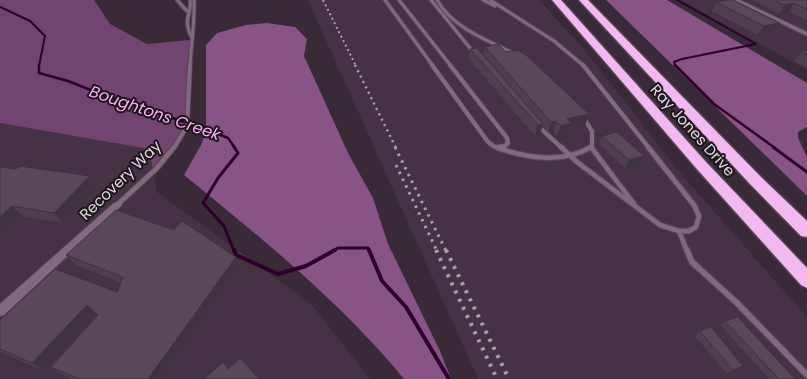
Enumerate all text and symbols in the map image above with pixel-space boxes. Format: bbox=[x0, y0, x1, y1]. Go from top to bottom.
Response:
street label: Ray Jones Drive bbox=[646, 79, 740, 181]
water label: Boughtons Creek bbox=[86, 80, 224, 146]
street label: Recovery Way bbox=[75, 135, 166, 224]

